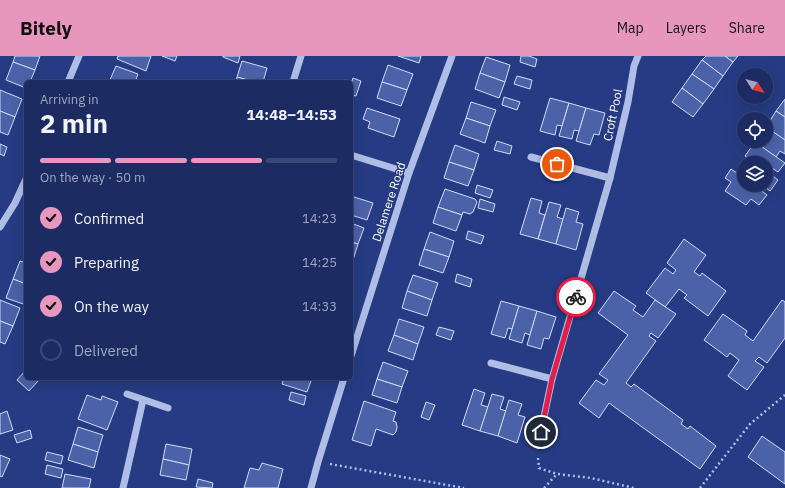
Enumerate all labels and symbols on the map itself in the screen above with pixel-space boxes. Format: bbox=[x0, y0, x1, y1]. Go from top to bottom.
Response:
north arrow bbox=[737, 68, 773, 104]
street label: Croft Pool bbox=[600, 87, 625, 142]
pin bbox=[540, 147, 574, 181]
street label: Delamere Road bbox=[369, 160, 408, 244]
courier bbox=[556, 277, 596, 317]
pin bbox=[524, 415, 558, 449]

